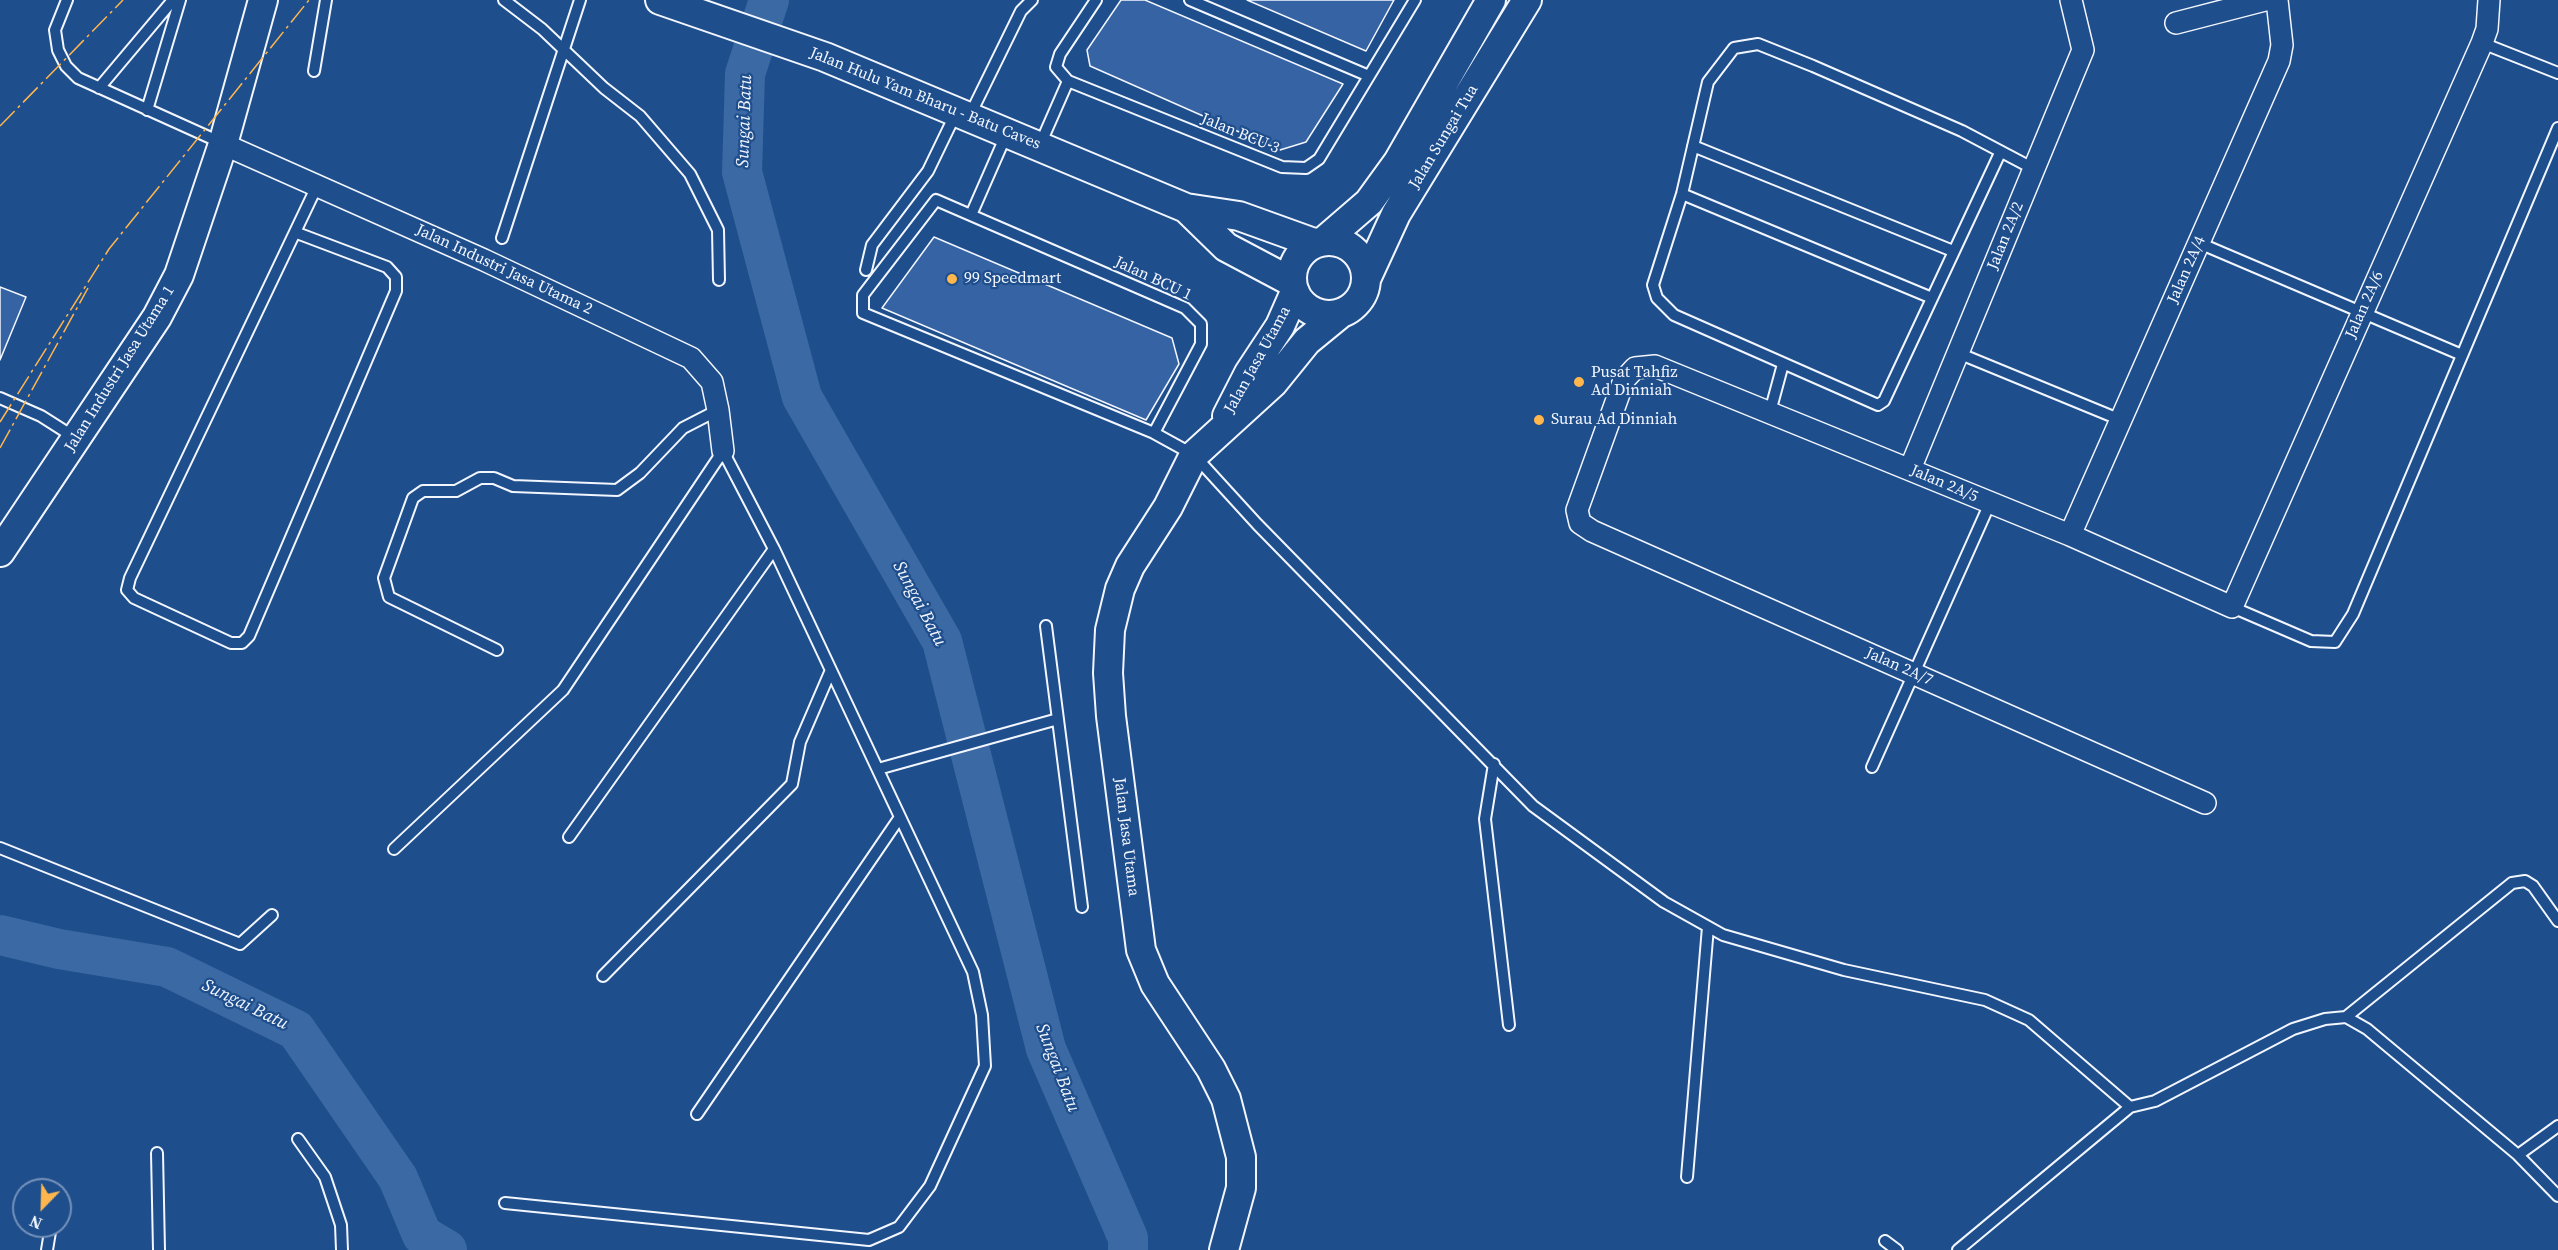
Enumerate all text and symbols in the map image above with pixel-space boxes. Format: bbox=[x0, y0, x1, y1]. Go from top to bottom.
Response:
street label: Jalan Hulu Yam Bharu - Batu Caves bbox=[807, 44, 1043, 154]
water label: Sungai Batu bbox=[733, 74, 757, 168]
street label: Jalan Sungai Tua bbox=[1405, 81, 1483, 193]
street label: Jalan BCU 3 bbox=[1198, 110, 1282, 158]
street label: Jalan 2A/2 bbox=[1984, 199, 2028, 273]
street label: Jalan Industri Jasa Utama 2 bbox=[413, 221, 595, 319]
street label: Jalan 2A/4 bbox=[2164, 233, 2210, 307]
street label: Jalan BCU 1 bbox=[1111, 253, 1195, 305]
street label: Jalan 2A/6 bbox=[2342, 268, 2388, 342]
place label: 99 Speedmart bbox=[964, 269, 1061, 289]
marker: 99 Speedmart bbox=[945, 272, 959, 286]
street label: Jalan Industri Jasa Utama 1 bbox=[61, 282, 179, 456]
street label: Jalan Jasa Utama bbox=[1221, 303, 1295, 417]
place label: Pusat Tahfiz Ad Dinniah bbox=[1591, 363, 1678, 401]
marker: Pusat Tahfiz Ad Dinniah bbox=[1572, 375, 1586, 389]
place label: Surau Ad Dinniah bbox=[1551, 410, 1677, 430]
marker: Surau Ad Dinniah bbox=[1532, 413, 1546, 427]
street label: Jalan 2A/5 bbox=[1907, 461, 1981, 507]
water label: Sungai Batu bbox=[888, 558, 950, 650]
street label: Jalan 2A/7 bbox=[1862, 644, 1936, 690]
street label: Jalan Jasa Utama bbox=[1109, 777, 1143, 897]
water label: Sungai Batu bbox=[198, 975, 292, 1035]
water label: Sungai Batu bbox=[1030, 1021, 1084, 1115]
north arrow bbox=[12, 1178, 72, 1238]
text: N bbox=[26, 1210, 45, 1235]

